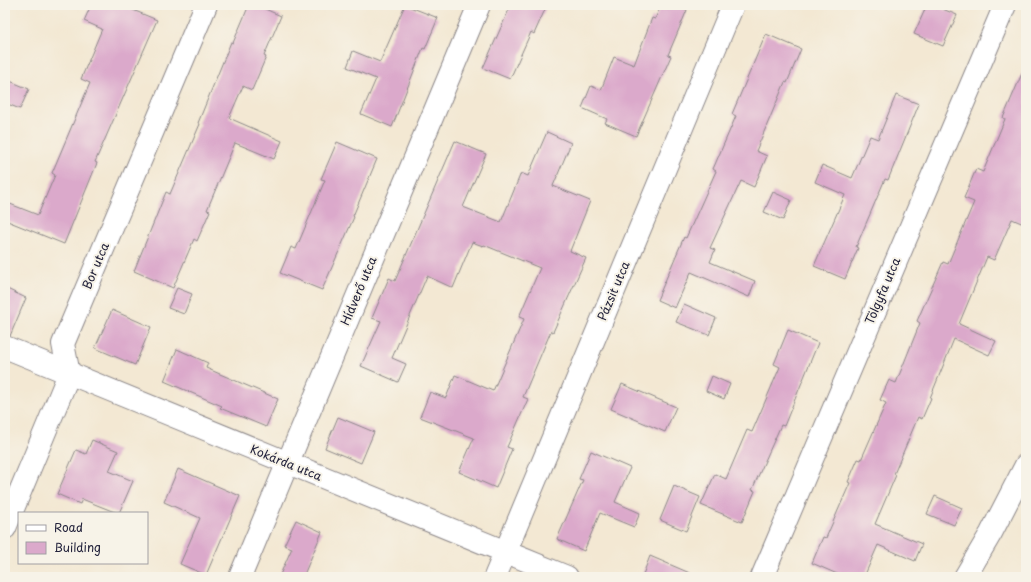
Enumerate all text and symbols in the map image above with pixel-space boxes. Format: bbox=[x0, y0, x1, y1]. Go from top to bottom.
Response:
street label: Bor utca bbox=[77, 239, 113, 292]
street label: Hídverő utca bbox=[335, 253, 381, 328]
street label: Tölgyfa utca bbox=[860, 254, 904, 327]
street label: Pázsit utca bbox=[592, 258, 634, 323]
street label: Kokárda utca bbox=[248, 440, 325, 485]
legend bbox=[18, 512, 148, 564]
text: Road bbox=[54, 518, 83, 536]
text: Building bbox=[54, 538, 101, 556]

